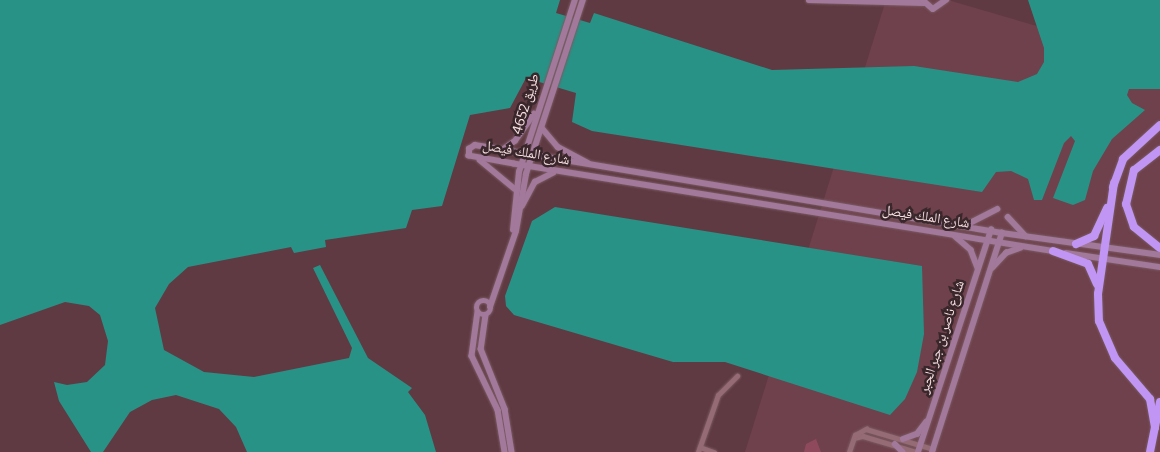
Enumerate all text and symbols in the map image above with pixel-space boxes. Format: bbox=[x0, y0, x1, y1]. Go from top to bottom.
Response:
street label: طريق 4652 bbox=[509, 72, 543, 136]
street label: شارع الملك فيصل bbox=[481, 137, 571, 169]
street label: شارع الملك فيصل bbox=[881, 202, 971, 232]
street label: شارع ناصر بن جبر الجبر bbox=[916, 278, 968, 396]

